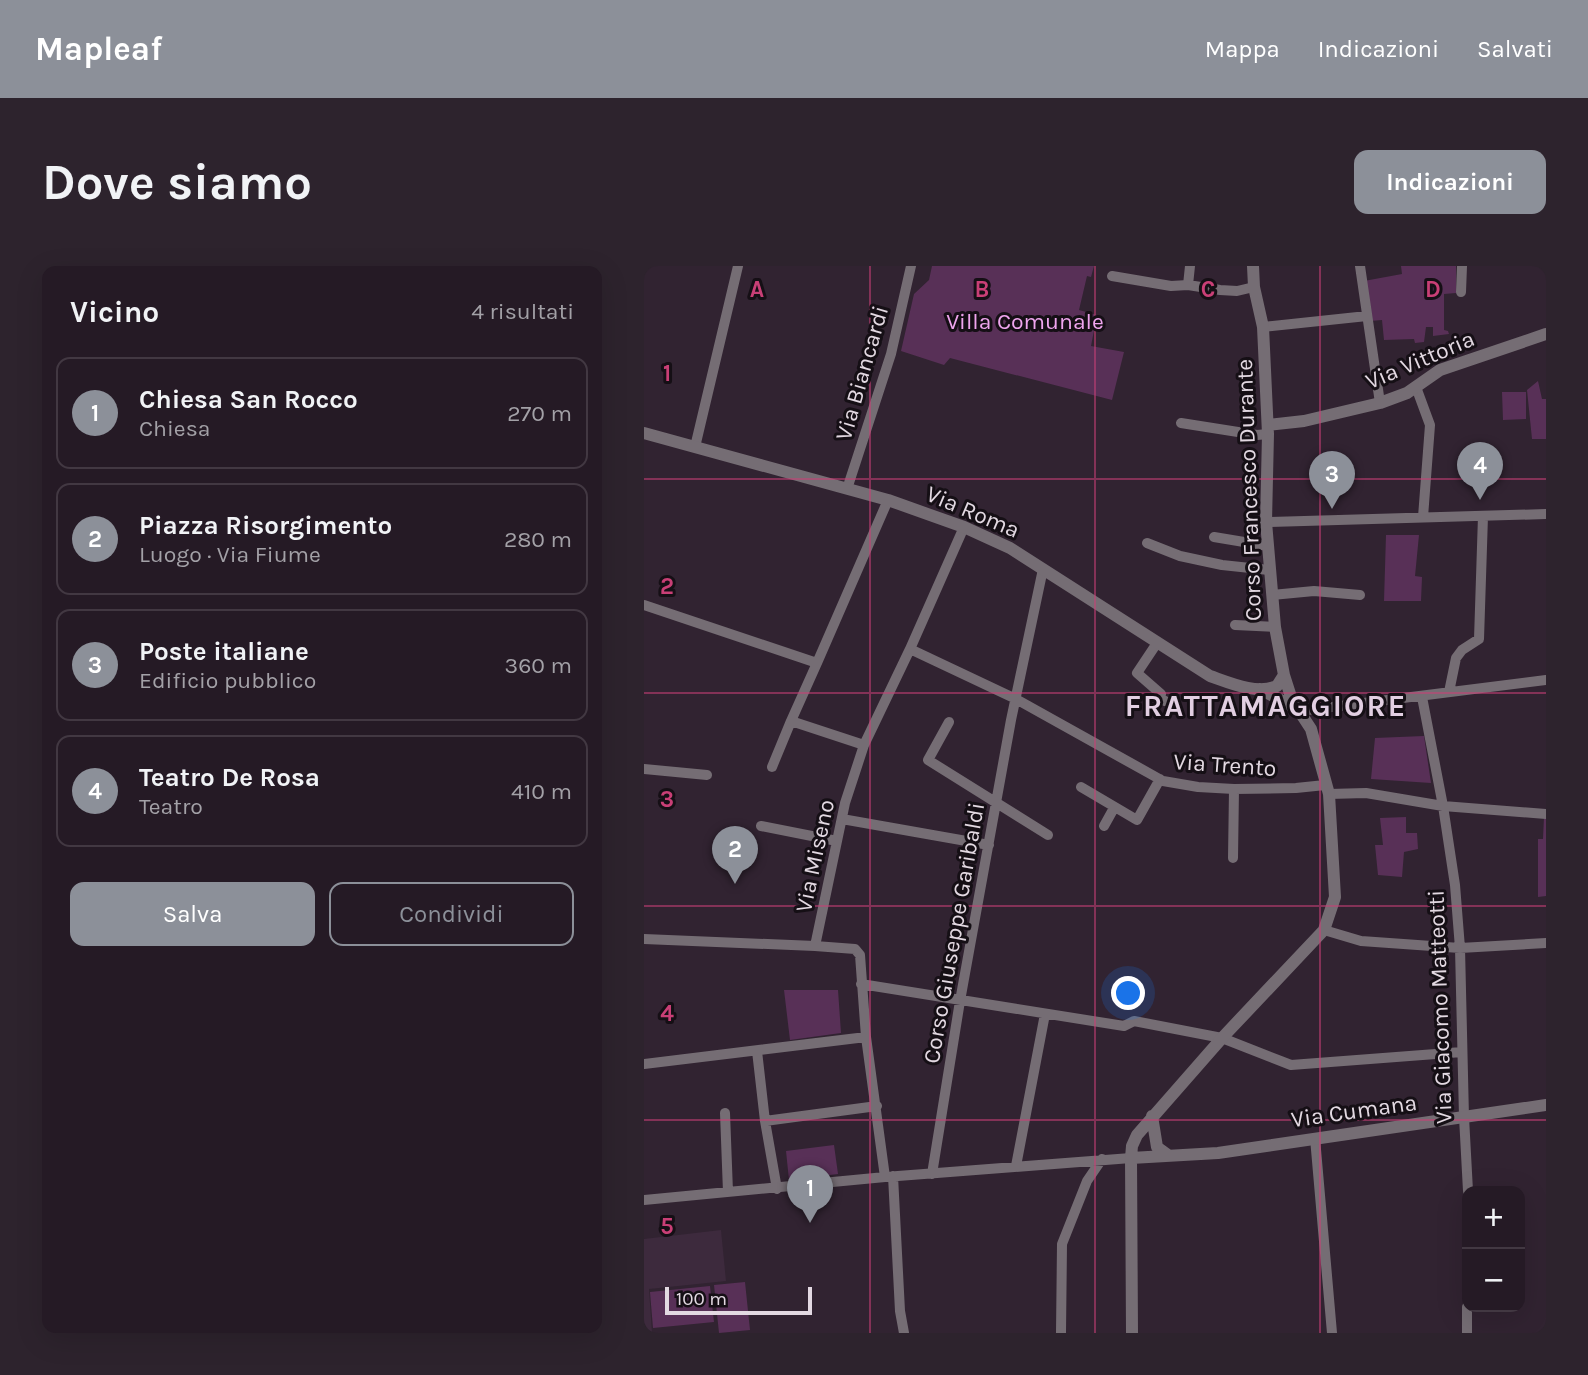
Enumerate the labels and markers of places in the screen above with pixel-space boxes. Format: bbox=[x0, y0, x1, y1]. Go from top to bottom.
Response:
pin: 4 bbox=[1457, 442, 1503, 500]
pin: 3 bbox=[1309, 451, 1355, 509]
pin: 2 bbox=[712, 826, 758, 884]
pin: 1 bbox=[787, 1165, 833, 1223]

